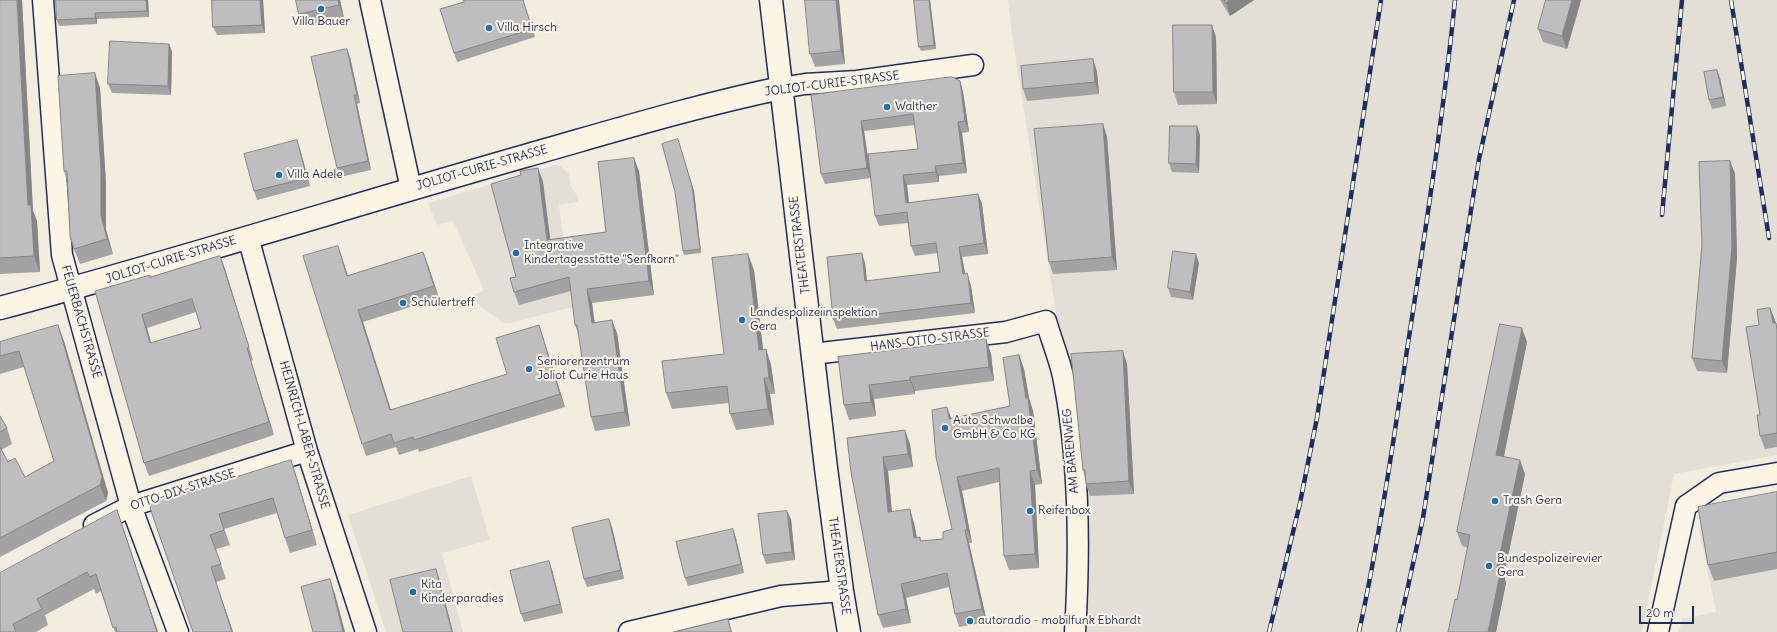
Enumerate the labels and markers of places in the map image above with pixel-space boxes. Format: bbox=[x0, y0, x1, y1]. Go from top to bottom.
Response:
marker: Villa Bauer bbox=[316, 4, 326, 14]
place label: Villa Bauer bbox=[292, 15, 350, 29]
place label: Villa Hirsch bbox=[497, 21, 557, 35]
marker: Villa Hirsch bbox=[484, 23, 494, 33]
place label: Walther bbox=[895, 100, 937, 114]
marker: Walther bbox=[882, 102, 892, 112]
place label: Villa Adele bbox=[287, 168, 343, 182]
marker: Villa Adele bbox=[274, 170, 284, 180]
place label: Integrative Kindertagesstätte "Senfkorn" bbox=[524, 239, 679, 267]
marker: Integrative Kindertagesstätte "Senfkorn" bbox=[511, 248, 521, 258]
place label: Schülertreff bbox=[411, 296, 475, 310]
marker: Schülertreff bbox=[398, 298, 408, 308]
place label: Landespolizeiinspektion Gera bbox=[750, 306, 878, 334]
marker: Landespolizeiinspektion Gera bbox=[737, 315, 747, 325]
place label: Seniorenzentrum Joliot Curie Haus bbox=[537, 355, 630, 383]
marker: Seniorenzentrum Joliot Curie Haus bbox=[524, 364, 534, 374]
place label: Auto Schwalbe GmbH & Co KG bbox=[953, 414, 1035, 442]
marker: Auto Schwalbe GmbH & Co KG bbox=[940, 423, 950, 433]
place label: Trash Gera bbox=[1503, 494, 1562, 508]
marker: Trash Gera bbox=[1490, 496, 1500, 506]
place label: Reifenbox bbox=[1038, 504, 1091, 518]
marker: Reifenbox bbox=[1025, 506, 1035, 516]
place label: Bundespolizeirevier Gera bbox=[1497, 552, 1602, 580]
marker: Bundespolizeirevier Gera bbox=[1484, 561, 1494, 571]
place label: Kita Kinderparadies bbox=[421, 578, 503, 606]
marker: Kita Kinderparadies bbox=[408, 587, 418, 597]
place label: autoradio - mobilfunk Ebhardt bbox=[978, 614, 1141, 628]
marker: autoradio - mobilfunk Ebhardt bbox=[965, 616, 975, 626]

